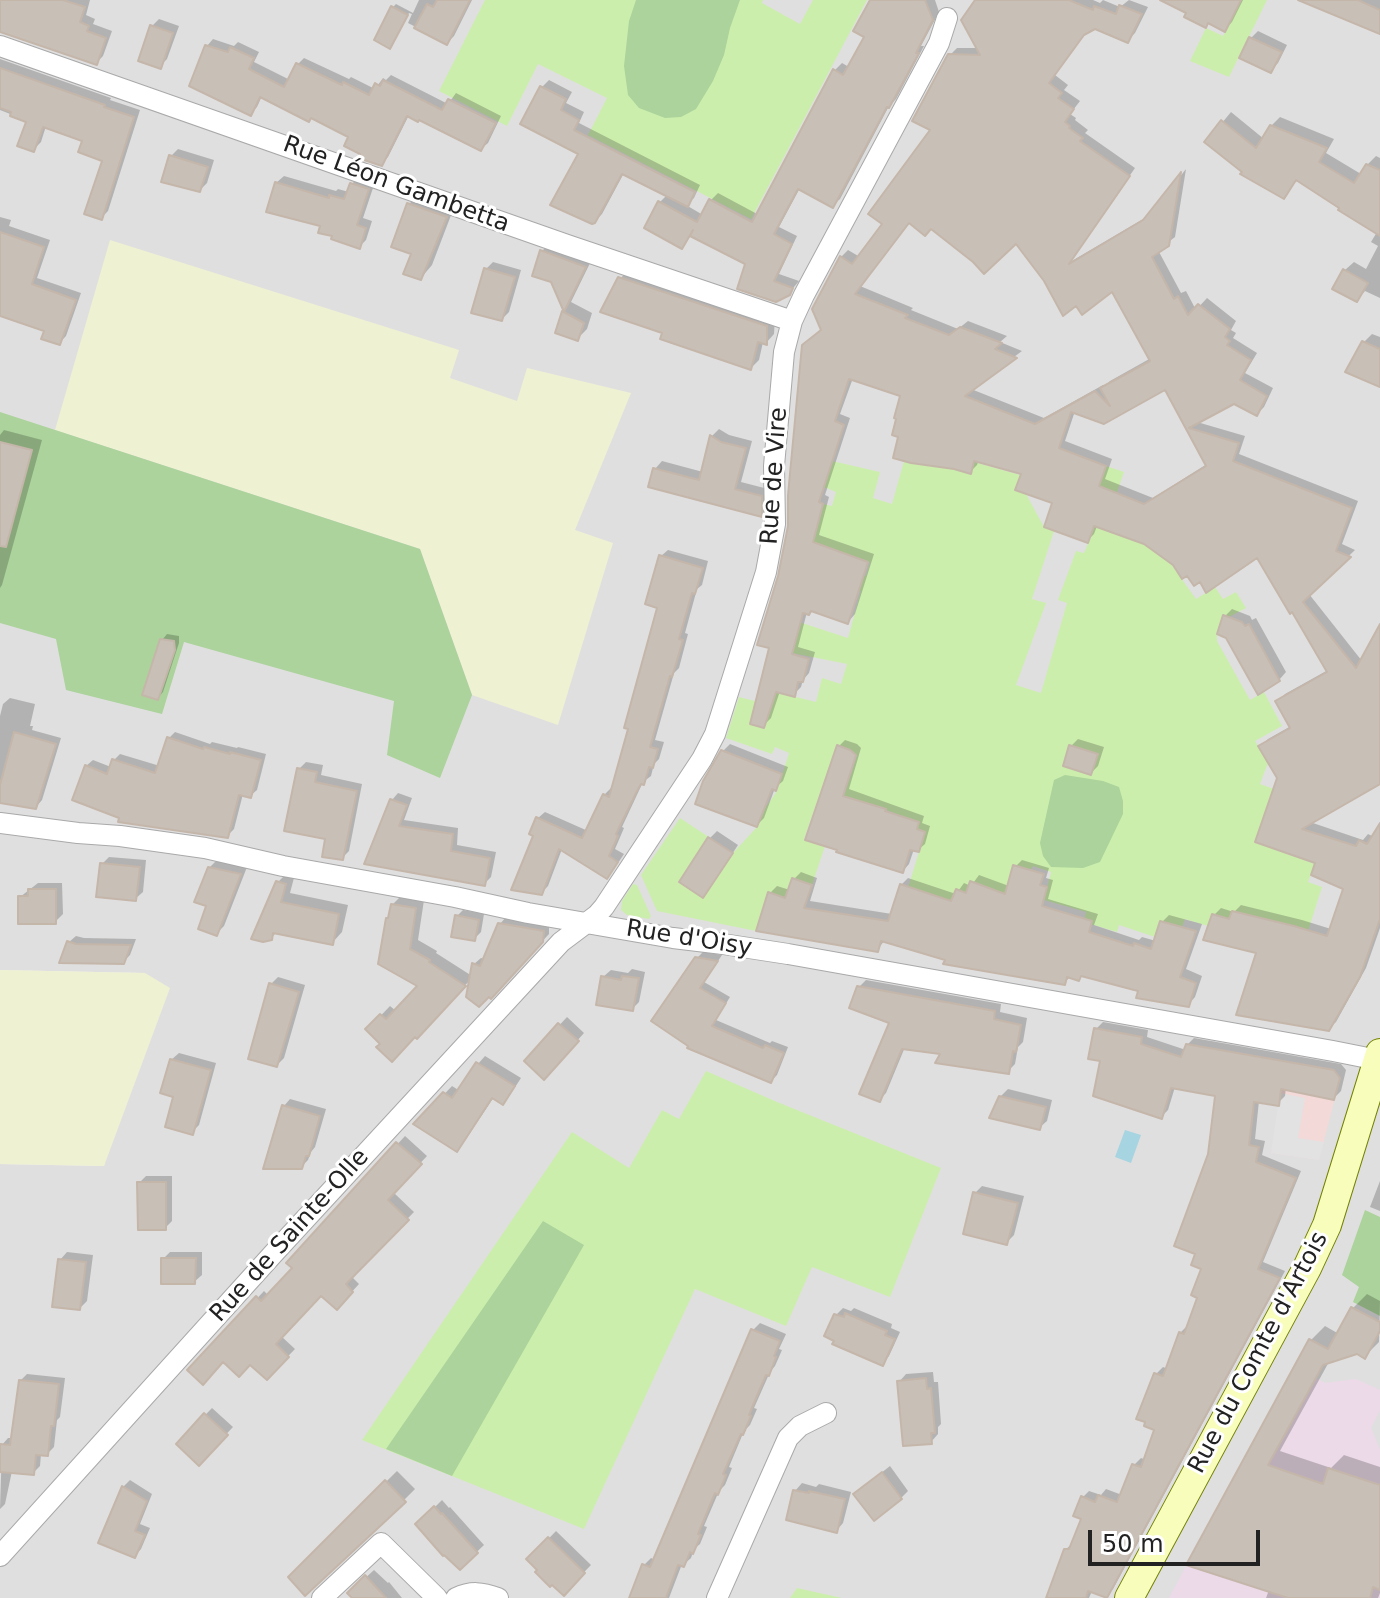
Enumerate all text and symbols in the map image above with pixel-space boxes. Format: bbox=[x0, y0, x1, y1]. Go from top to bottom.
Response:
street label: Rue Léon Gambetta bbox=[279, 131, 513, 239]
street label: Rue de Vire bbox=[756, 406, 794, 546]
street label: Rue d'Oisy bbox=[624, 915, 754, 963]
street label: Rue de Sainte-Olle bbox=[205, 1143, 375, 1329]
street label: Rue du Comte d'Artois bbox=[1183, 1227, 1335, 1479]
scale bar bbox=[1092, 1514, 1264, 1564]
text: 50 m bbox=[1102, 1530, 1164, 1558]

